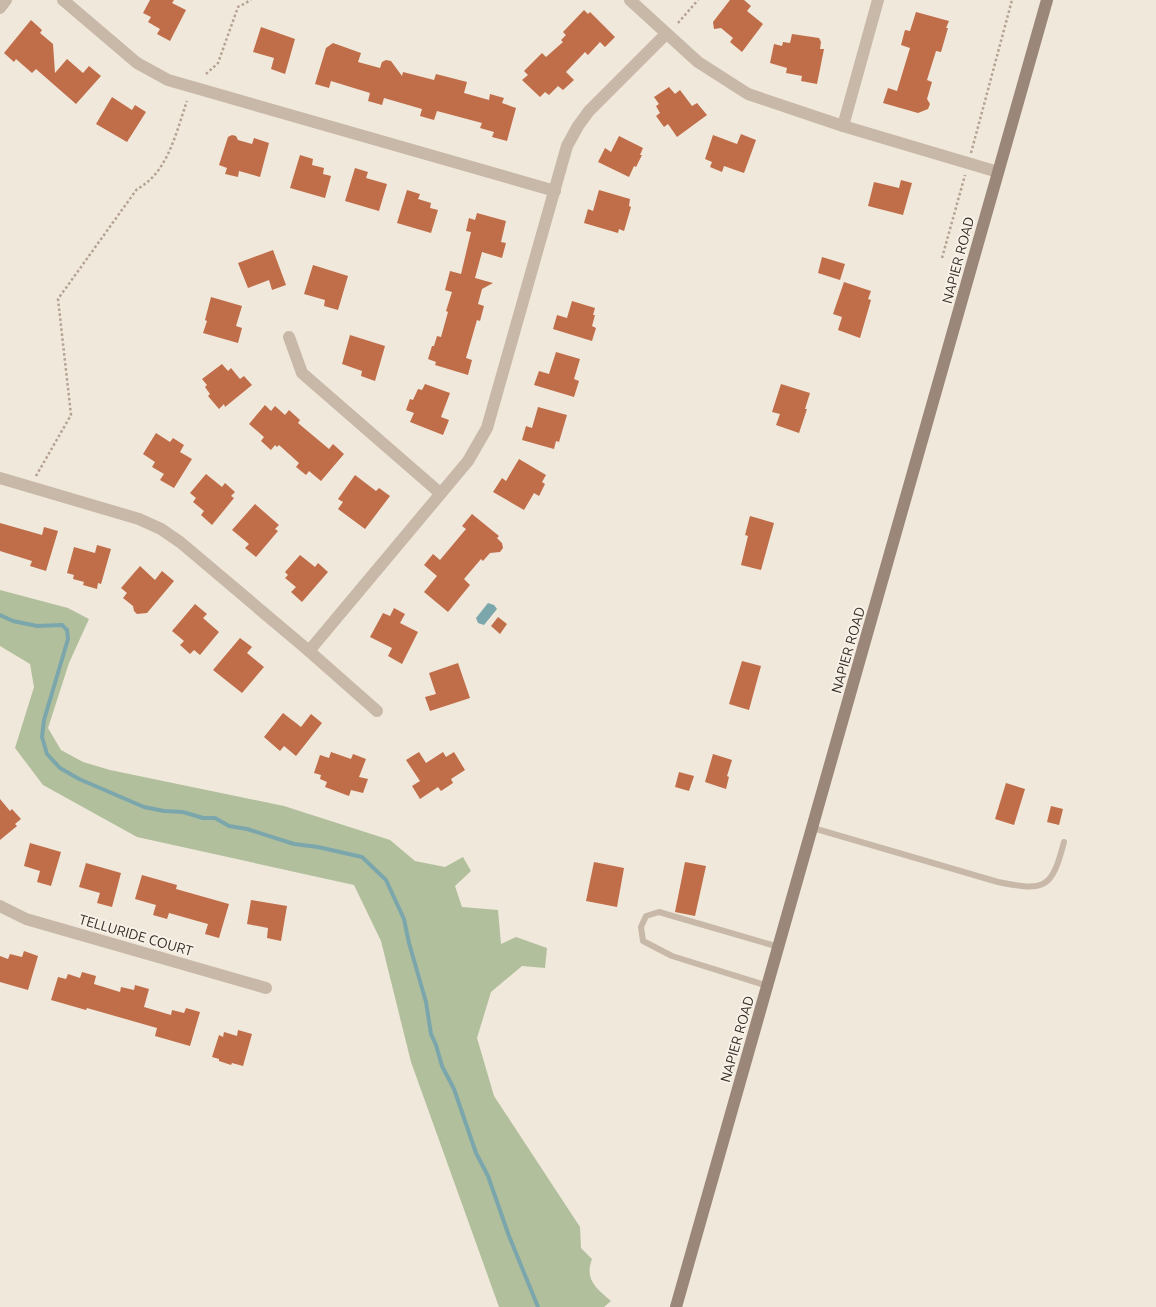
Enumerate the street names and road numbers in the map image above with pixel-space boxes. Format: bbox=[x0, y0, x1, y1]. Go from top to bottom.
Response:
street label: NAPIER ROAD bbox=[939, 215, 977, 305]
street label: NAPIER ROAD bbox=[828, 605, 868, 695]
street label: TELLURIDE COURT bbox=[77, 911, 195, 959]
street label: NAPIER ROAD bbox=[717, 994, 757, 1084]

